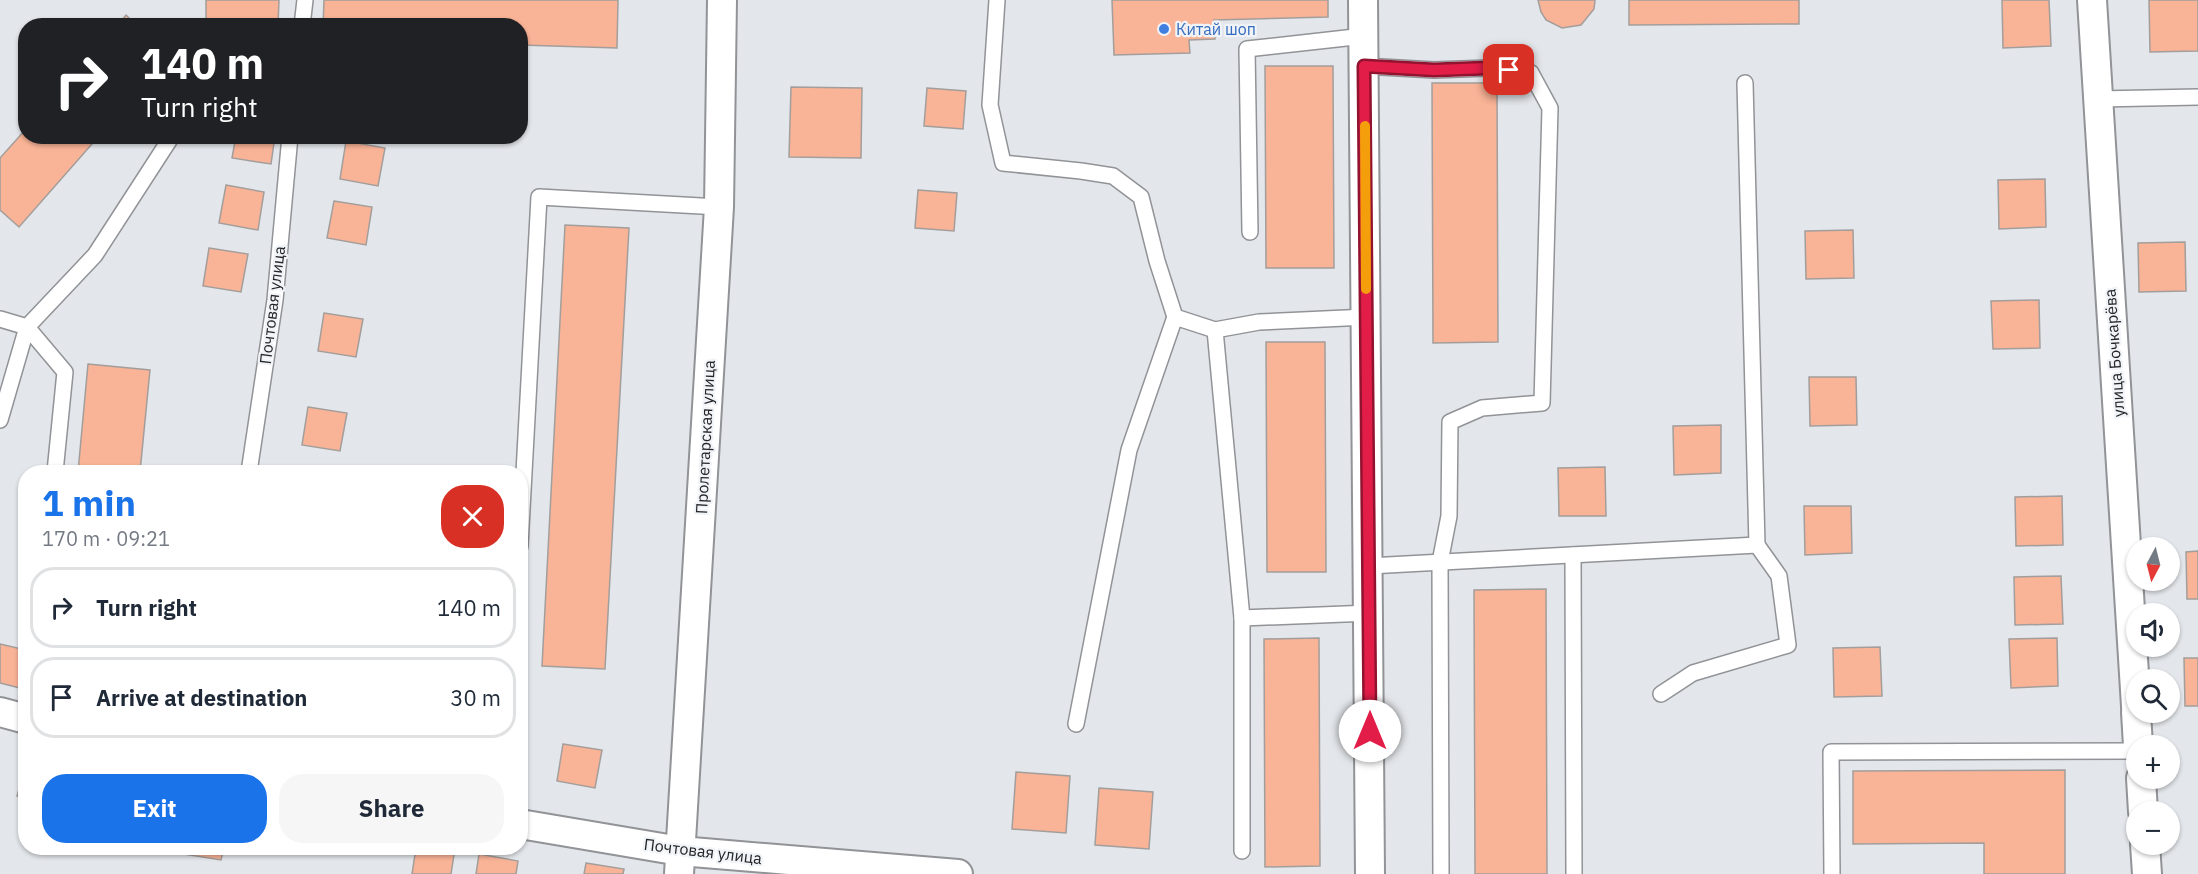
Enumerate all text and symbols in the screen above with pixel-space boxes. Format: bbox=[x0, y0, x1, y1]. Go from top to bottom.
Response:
place label: Китай шоп bbox=[1176, 19, 1256, 39]
marker: Китай шоп bbox=[1157, 22, 1171, 36]
text: 140 m bbox=[141, 36, 264, 91]
icon: right bbox=[42, 42, 120, 120]
pin bbox=[1483, 44, 1534, 95]
icon: arrive bbox=[1492, 53, 1525, 86]
text: Turn right bbox=[141, 89, 258, 124]
street label: Почтовая улица bbox=[255, 244, 289, 365]
street label: улица Бочкарёва bbox=[2100, 288, 2128, 418]
street label: Пролетарская улица bbox=[691, 359, 719, 514]
text: 1 min bbox=[42, 479, 136, 526]
button: close bbox=[441, 485, 504, 548]
text: 170 m · 09:21 bbox=[42, 525, 170, 552]
north arrow bbox=[2126, 537, 2180, 591]
map controls bbox=[2126, 537, 2180, 855]
icon: right bbox=[45, 591, 78, 624]
text: Turn right bbox=[96, 593, 197, 622]
text: 140 m bbox=[437, 593, 501, 622]
button: sound bbox=[2126, 603, 2180, 657]
button: search bbox=[2126, 669, 2180, 723]
icon: arrive bbox=[45, 681, 78, 714]
text: Arrive at destination bbox=[96, 683, 307, 712]
text: 30 m bbox=[450, 683, 501, 712]
position arrow bbox=[1338, 699, 1402, 763]
button: + bbox=[2126, 735, 2180, 789]
button: Exit bbox=[42, 774, 267, 843]
button: Share bbox=[279, 774, 504, 843]
button: − bbox=[2126, 801, 2180, 855]
street label: Почтовая улица bbox=[643, 834, 764, 868]

